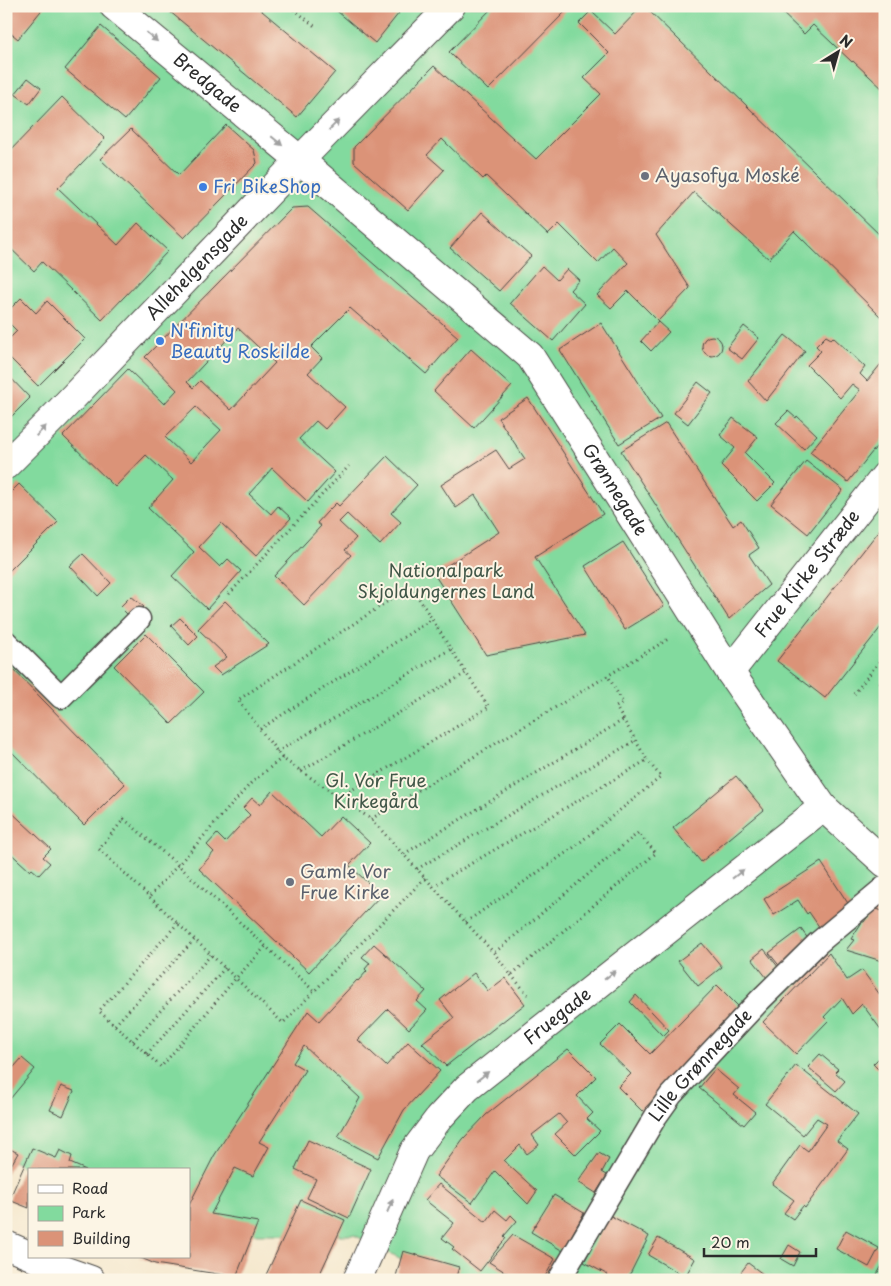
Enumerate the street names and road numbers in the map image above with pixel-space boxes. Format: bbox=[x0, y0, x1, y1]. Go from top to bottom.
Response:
street label: Bredgade bbox=[168, 46, 248, 118]
street label: Allehelgensgade bbox=[139, 207, 254, 325]
street label: Grønnegade bbox=[576, 437, 655, 541]
street label: Frue Kirke Stræde bbox=[747, 503, 865, 643]
street label: Fruegade bbox=[517, 980, 596, 1050]
street label: Lille Grønnegade bbox=[641, 1002, 757, 1126]

